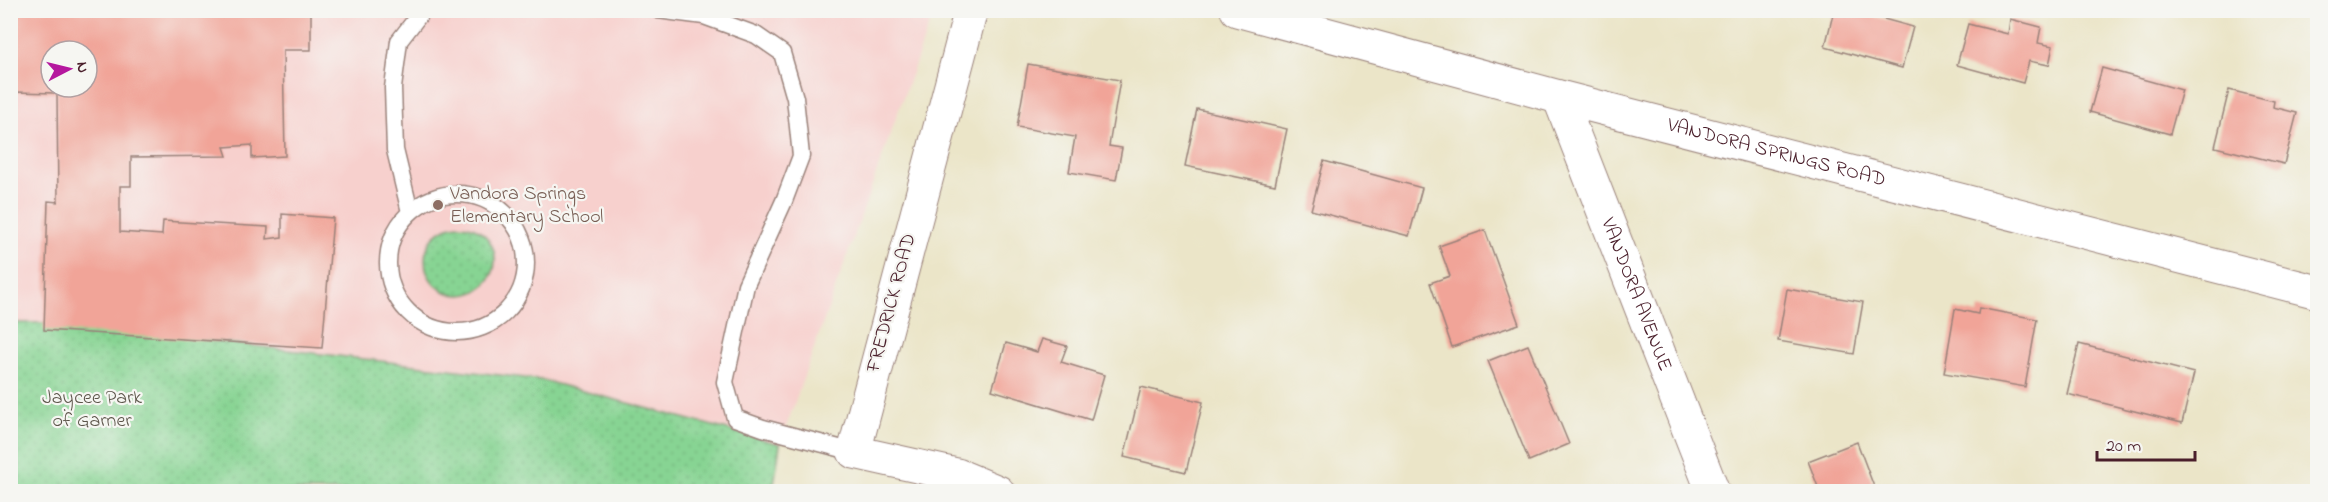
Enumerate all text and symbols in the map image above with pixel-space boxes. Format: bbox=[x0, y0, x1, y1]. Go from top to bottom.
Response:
north arrow bbox=[39, 39, 99, 99]
text: N bbox=[69, 61, 94, 74]
street label: VANDORA SPRINGS ROAD bbox=[1663, 111, 1889, 195]
place label: Vandora Springs Elementary School bbox=[449, 180, 603, 232]
marker: Vandora Springs Elementary School bbox=[431, 198, 445, 212]
street label: VANDORA AVENUE bbox=[1593, 213, 1679, 375]
street label: FREDRICK ROAD bbox=[859, 230, 924, 377]
park label: Jaycee Park of Garner bbox=[42, 384, 142, 436]
scale bar bbox=[2097, 424, 2194, 462]
text: 20 m bbox=[2106, 434, 2141, 460]

